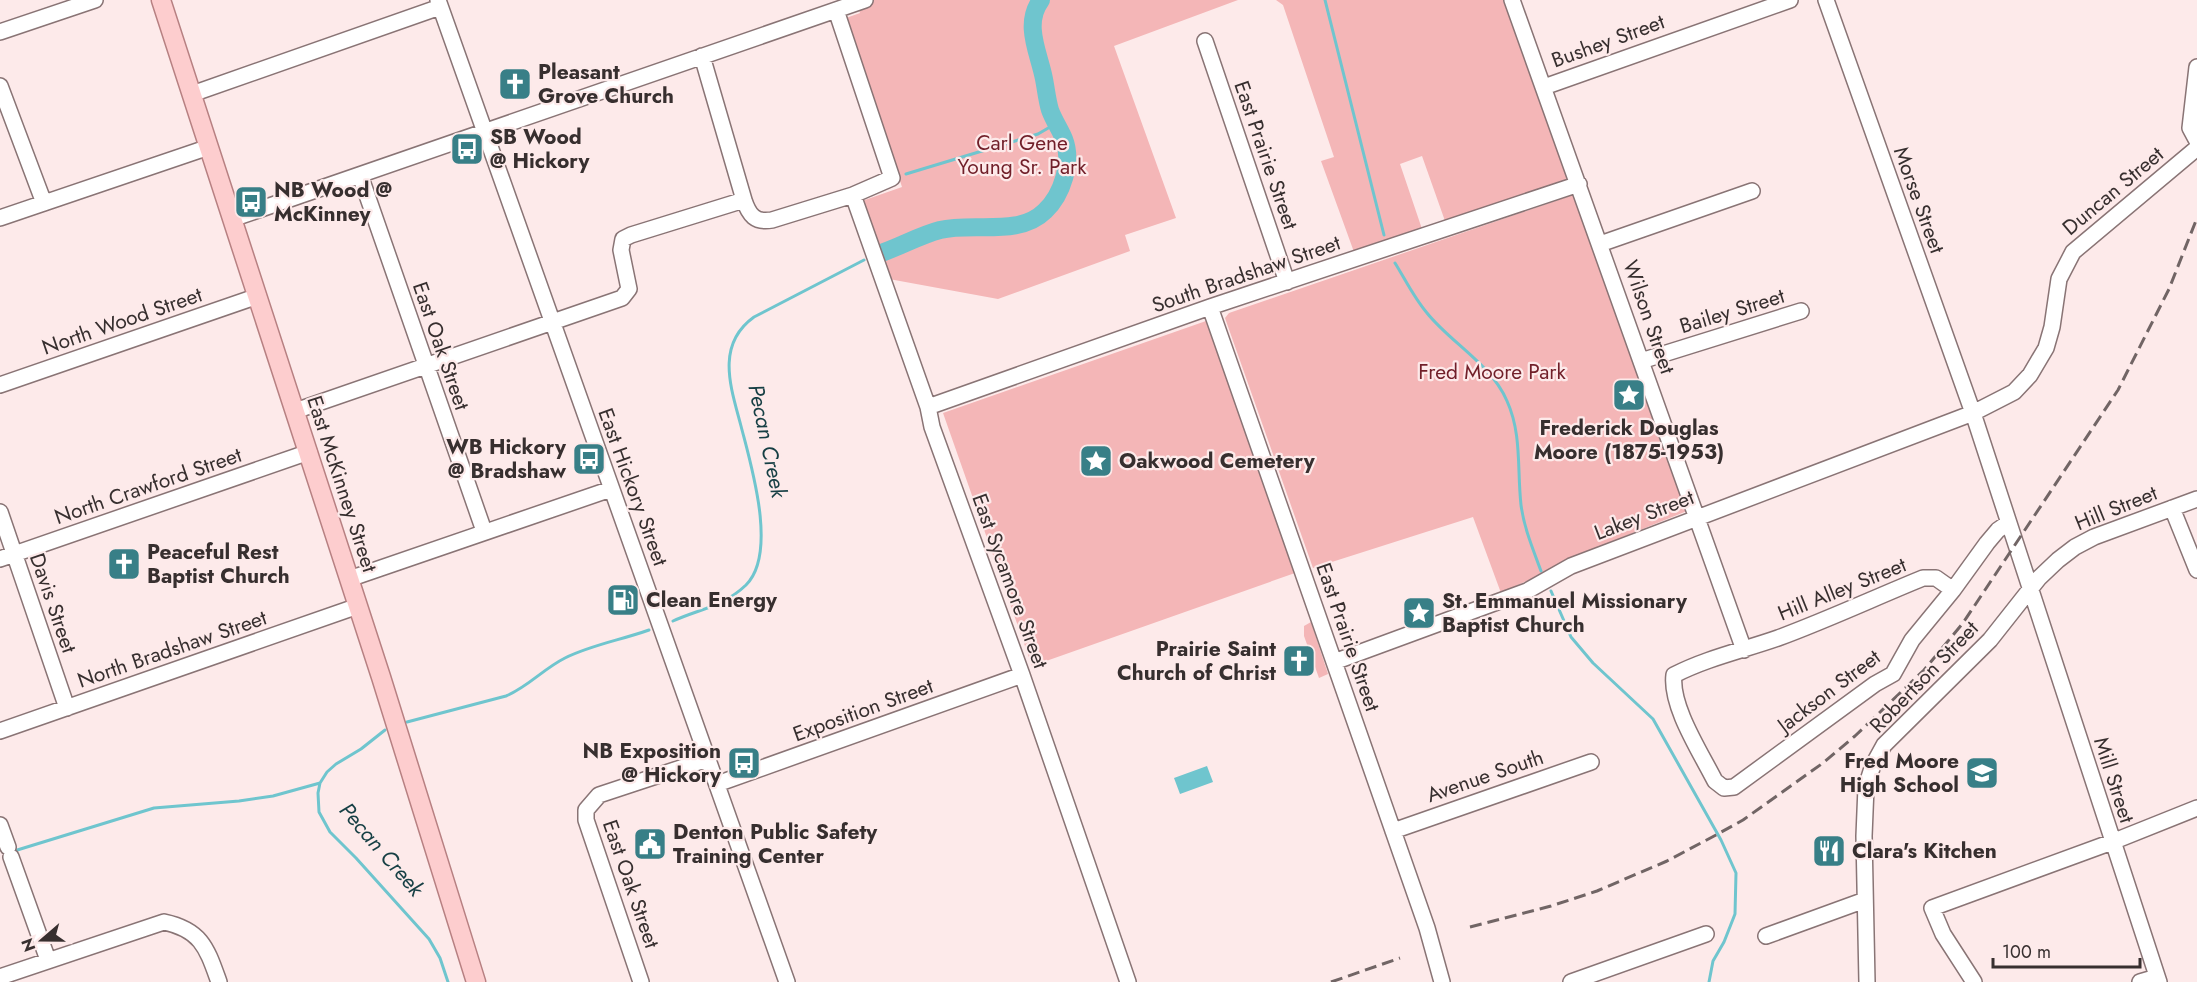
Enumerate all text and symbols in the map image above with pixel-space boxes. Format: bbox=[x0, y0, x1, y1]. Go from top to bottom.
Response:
street label: Bushey Street bbox=[1547, 7, 1669, 75]
place label: Pleasant Grove Church bbox=[538, 57, 674, 111]
church icon: Pleasant Grove Church bbox=[497, 66, 533, 102]
street label: East Prairie Street bbox=[1227, 77, 1305, 233]
place label: SB Wood @ Hickory bbox=[490, 122, 591, 176]
park label: Carl Gene Young Sr. Park bbox=[958, 128, 1087, 182]
bus stop icon: SB Wood @ Hickory bbox=[449, 131, 485, 167]
street label: Duncan Street bbox=[2056, 140, 2170, 242]
street label: Morse Street bbox=[1886, 143, 1952, 257]
place label: NB Wood @ McKinney bbox=[274, 175, 392, 229]
bus stop icon: NB Wood @ McKinney bbox=[233, 184, 269, 220]
street label: South Bradshaw Street bbox=[1148, 228, 1344, 320]
street label: Wilson Street bbox=[1616, 256, 1682, 378]
street label: East Oak Street bbox=[405, 278, 477, 414]
street label: North Wood Street bbox=[38, 280, 206, 362]
street label: Bailey Street bbox=[1676, 281, 1788, 341]
park label: Fred Moore Park bbox=[1418, 357, 1566, 387]
place icon: Frederick Douglas Moore (1875-1953) bbox=[1611, 377, 1647, 413]
water label: Pecan Creek bbox=[740, 381, 796, 502]
street label: East McKinney Street bbox=[299, 392, 385, 576]
street label: East Hickory Street bbox=[591, 404, 675, 570]
place label: Frederick Douglas Moore (1875-1953) bbox=[1534, 413, 1724, 467]
place label: WB Hickory @ Bradshaw bbox=[446, 432, 567, 486]
street label: North Crawford Street bbox=[50, 440, 246, 532]
bus stop icon: WB Hickory @ Bradshaw bbox=[571, 441, 607, 477]
place icon: Oakwood Cemetery bbox=[1078, 443, 1114, 479]
place label: Oakwood Cemetery bbox=[1119, 446, 1316, 476]
street label: Hill Street bbox=[2070, 478, 2162, 538]
street label: Lakey Street bbox=[1590, 482, 1698, 548]
street label: East Sycamore Street bbox=[964, 489, 1056, 673]
place label: Peaceful Rest Baptist Church bbox=[147, 537, 290, 591]
church icon: Peaceful Rest Baptist Church bbox=[106, 546, 142, 582]
street label: Davis Street bbox=[22, 549, 84, 657]
street label: Hill Alley Street bbox=[1773, 550, 1911, 628]
street label: East Prairie Street bbox=[1309, 559, 1387, 715]
fuel station icon: Clean Energy bbox=[605, 582, 641, 618]
place label: Clean Energy bbox=[646, 585, 778, 615]
place label: St. Emmanuel Missionary Baptist Church bbox=[1442, 586, 1688, 640]
place icon: St. Emmanuel Missionary Baptist Church bbox=[1401, 595, 1437, 631]
street label: North Bradshaw Street bbox=[73, 603, 271, 695]
street label: Robertson Street bbox=[1863, 614, 1985, 740]
place label: Prairie Saint Church of Christ bbox=[1117, 634, 1276, 688]
street label: Jackson Street bbox=[1769, 642, 1887, 741]
church icon: Prairie Saint Church of Christ bbox=[1281, 643, 1317, 679]
street label: Exposition Street bbox=[789, 671, 937, 749]
street label: Mill Street bbox=[2086, 733, 2142, 827]
place label: NB Exposition @ Hickory bbox=[583, 736, 722, 790]
street label: Avenue South bbox=[1423, 742, 1547, 810]
bus stop icon: NB Exposition @ Hickory bbox=[726, 745, 762, 781]
place label: Fred Moore High School bbox=[1840, 746, 1959, 800]
school or university icon: Fred Moore High School bbox=[1964, 755, 2000, 791]
water label: Pecan Creek bbox=[332, 795, 433, 904]
street label: East Oak Street bbox=[595, 816, 667, 952]
place label: Denton Public Safety Training Center bbox=[673, 817, 878, 871]
public building icon: Denton Public Safety Training Center bbox=[632, 826, 668, 862]
restaurant icon: Clara's Kitchen bbox=[1811, 833, 1847, 869]
place label: Clara's Kitchen bbox=[1852, 836, 1997, 866]
north arrow bbox=[12, 910, 72, 970]
scale bar bbox=[1993, 931, 2140, 969]
text: N bbox=[15, 935, 41, 955]
text: 100 m bbox=[2002, 939, 2051, 965]

